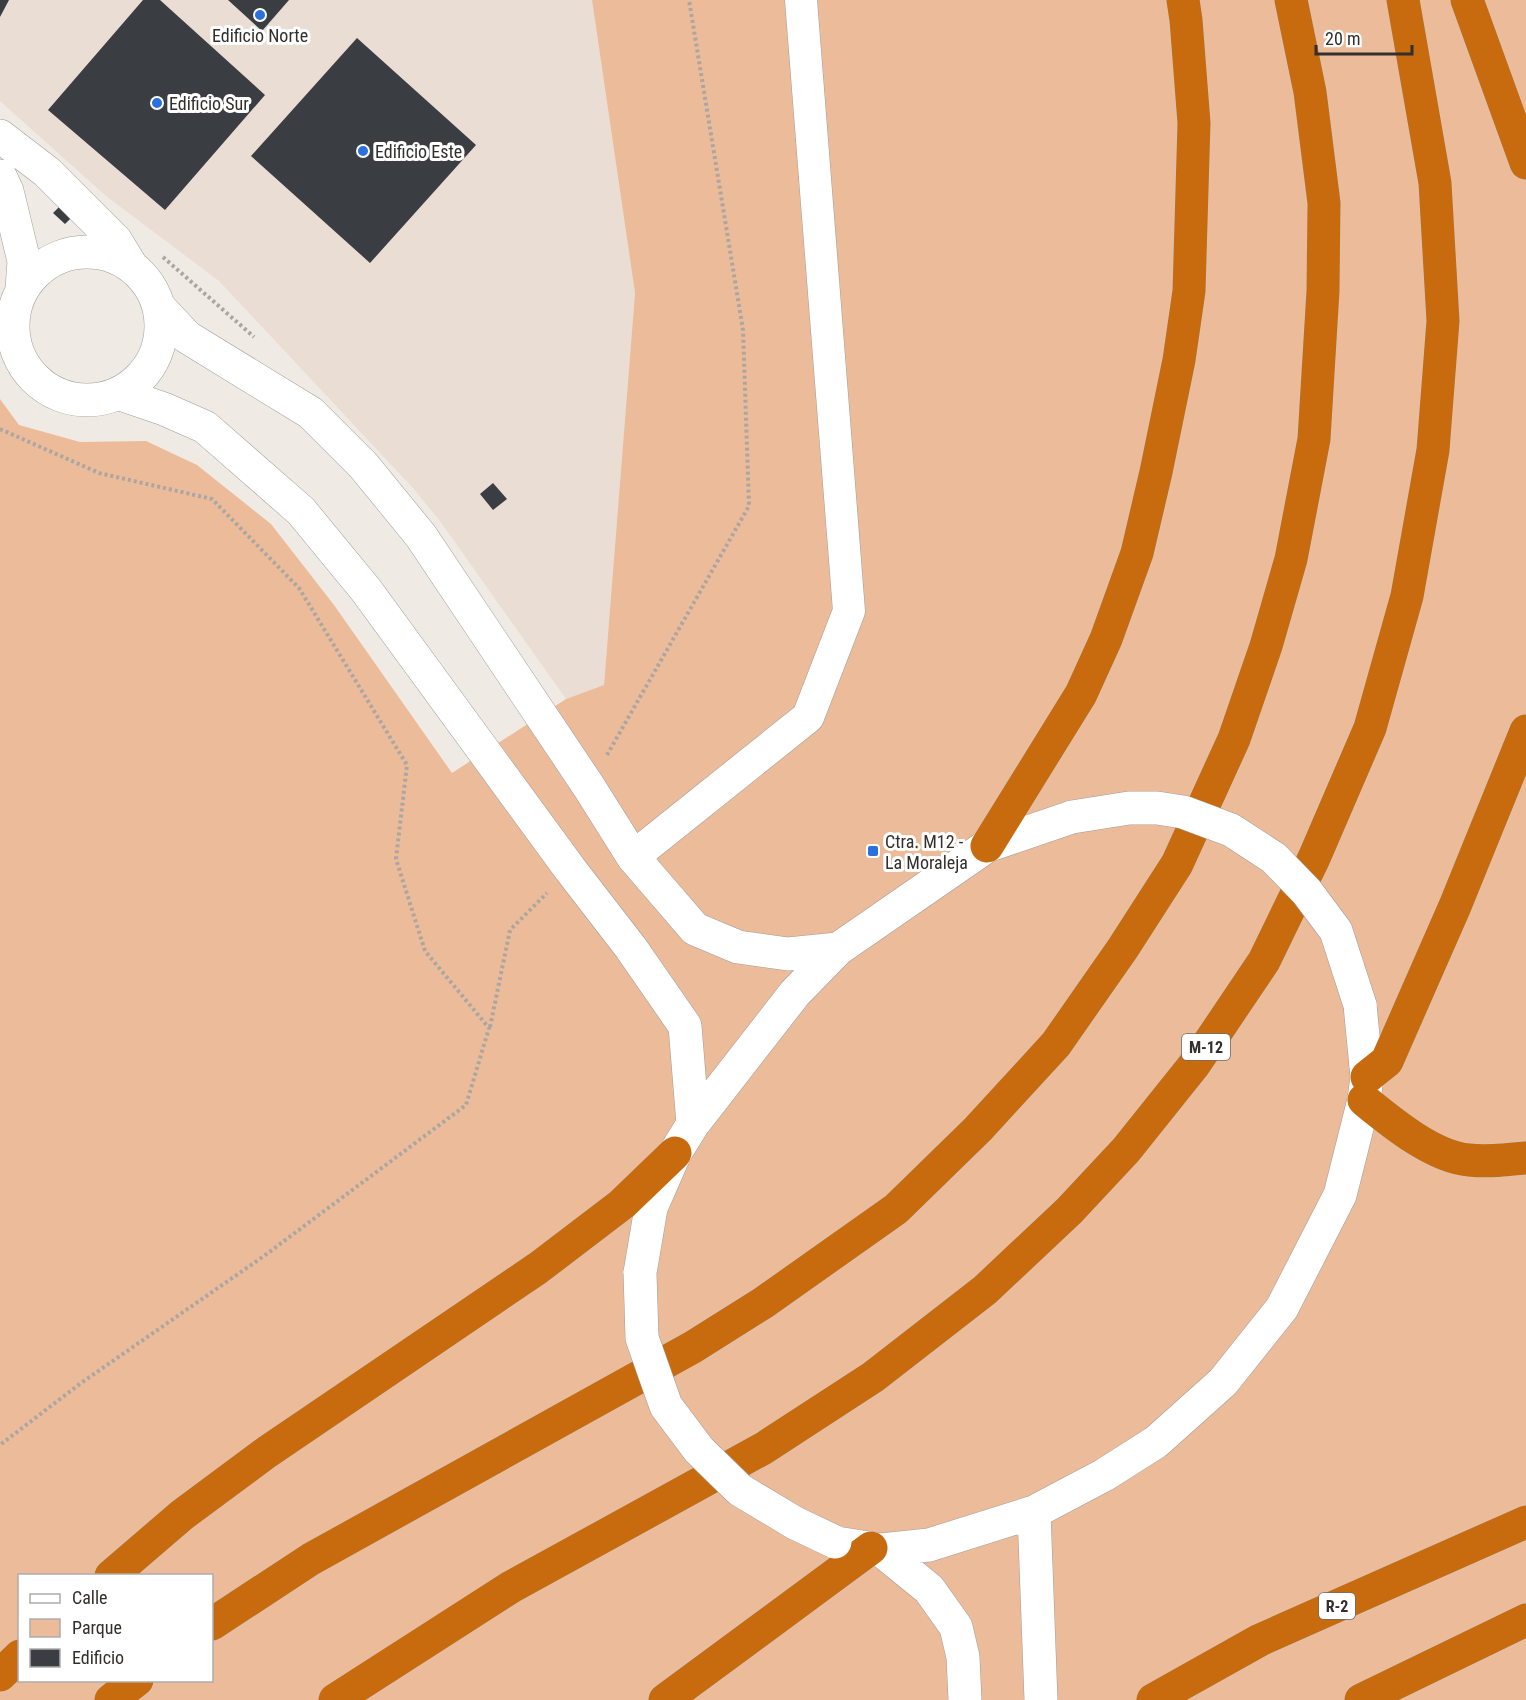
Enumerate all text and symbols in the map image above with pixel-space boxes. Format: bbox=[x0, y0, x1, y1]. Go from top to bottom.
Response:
marker: Edificio Norte bbox=[253, 8, 267, 22]
scale bar bbox=[1316, 18, 1412, 56]
place label: Edificio Norte bbox=[212, 25, 308, 46]
text: 20 m bbox=[1325, 28, 1360, 49]
place label: Edificio Sur bbox=[169, 93, 249, 114]
marker: Edificio Sur bbox=[150, 96, 164, 110]
place label: Edificio Este bbox=[375, 141, 462, 162]
marker: Edificio Este bbox=[356, 144, 370, 158]
place label: Ctra. M12 - La Moraleja bbox=[885, 831, 968, 873]
marker: Ctra. M12 - La Moraleja bbox=[866, 844, 880, 858]
road number: M-12 bbox=[1182, 1034, 1230, 1060]
legend bbox=[18, 1574, 213, 1682]
text: Calle bbox=[72, 1587, 108, 1608]
road number: R-2 bbox=[1319, 1593, 1355, 1619]
text: Parque bbox=[72, 1617, 122, 1638]
text: Edificio bbox=[72, 1647, 124, 1668]

